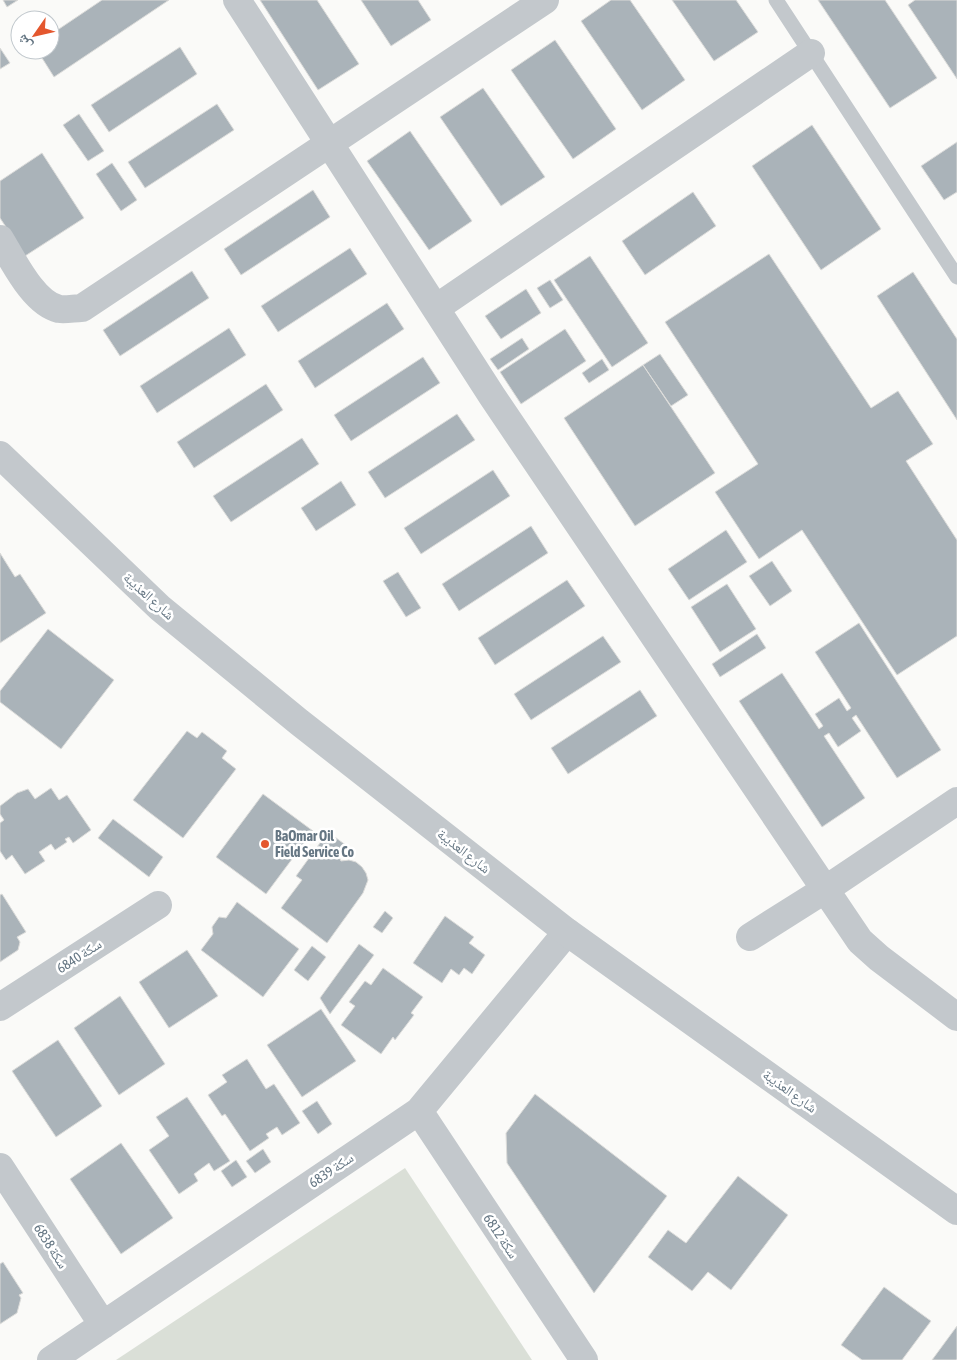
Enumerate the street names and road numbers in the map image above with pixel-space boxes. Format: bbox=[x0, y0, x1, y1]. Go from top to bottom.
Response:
street label: شارع العذيبة bbox=[119, 569, 178, 624]
street label: شارع العذيبة bbox=[433, 825, 494, 878]
street label: سكة 6840 bbox=[54, 936, 104, 976]
street label: شارع العذيبة bbox=[759, 1066, 820, 1117]
street label: سكة 6839 bbox=[306, 1149, 356, 1191]
street label: سكة 6812 bbox=[480, 1211, 522, 1261]
street label: سكة 6838 bbox=[31, 1221, 71, 1271]

